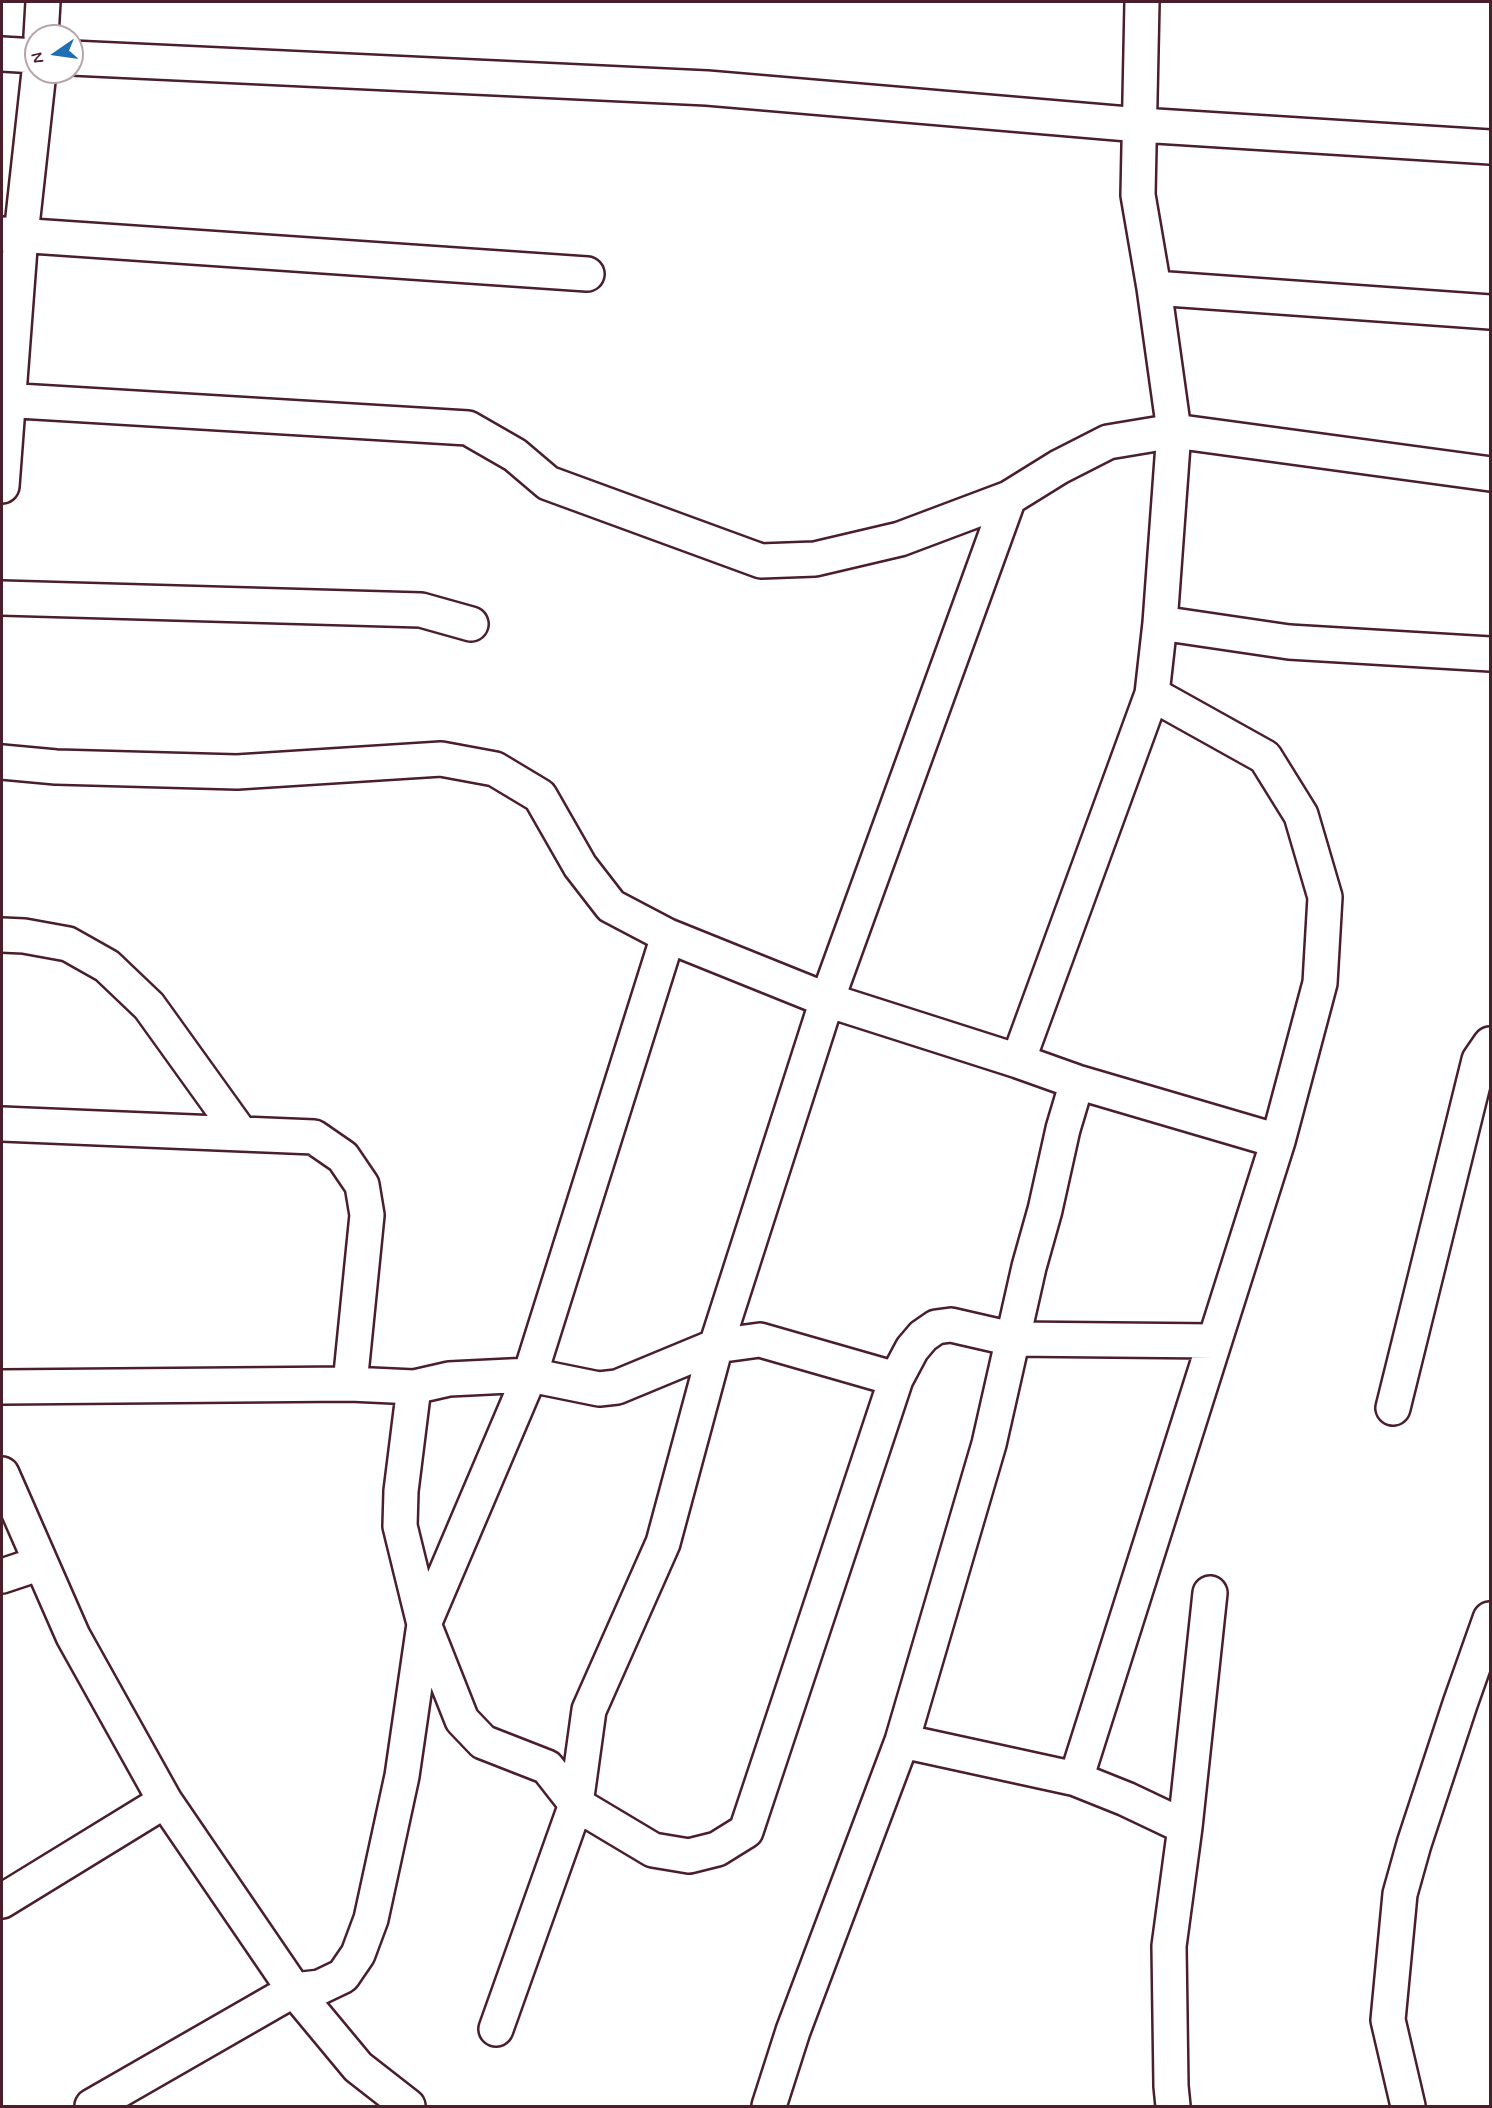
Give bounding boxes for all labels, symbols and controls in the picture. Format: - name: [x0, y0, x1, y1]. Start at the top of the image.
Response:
- north arrow: [24, 24, 84, 84]
- text: N: [26, 50, 49, 65]

